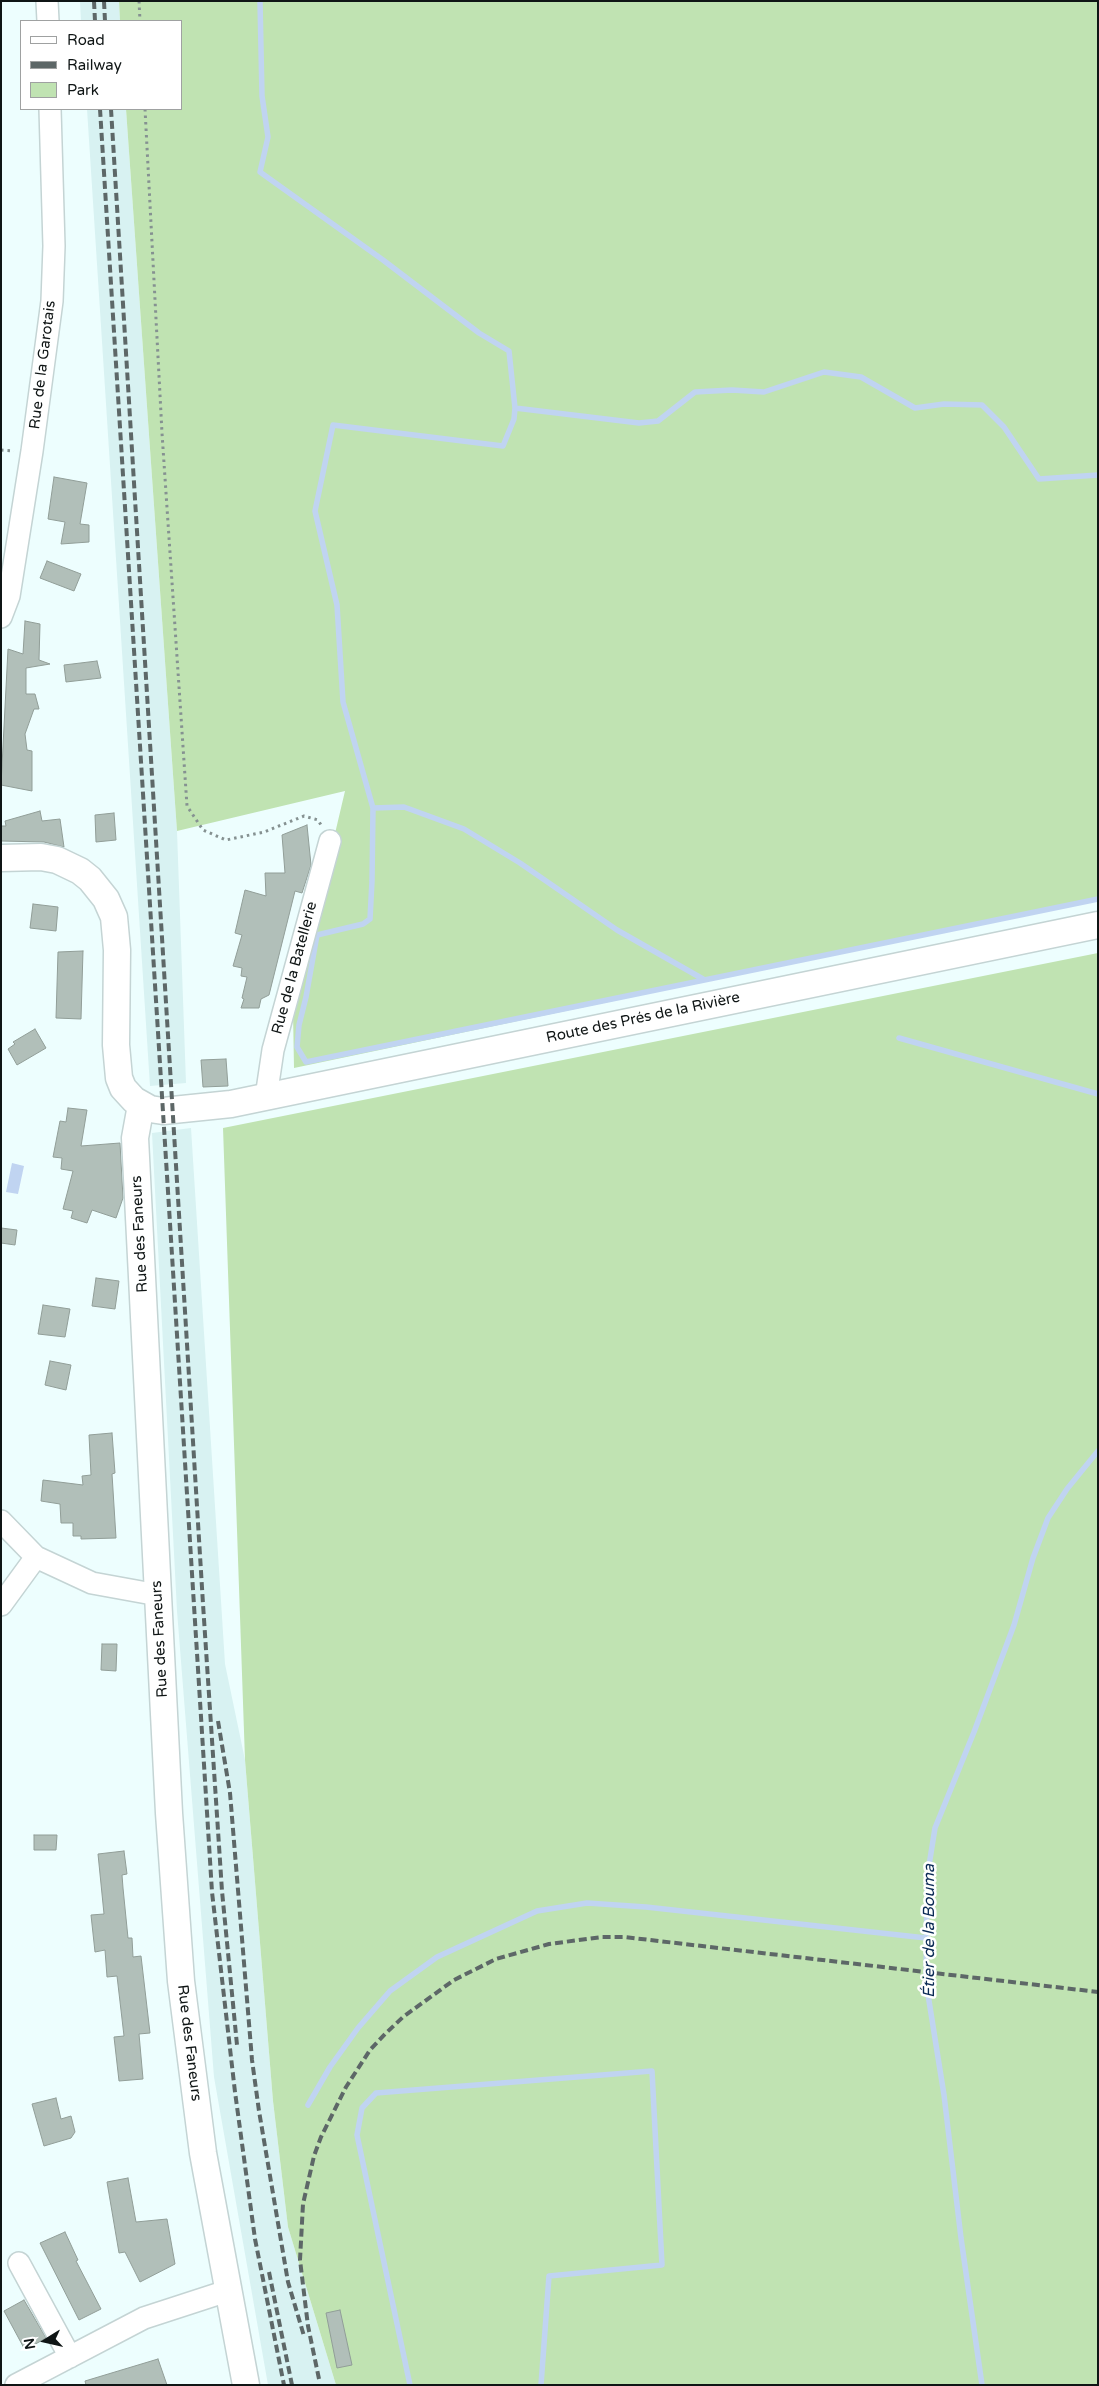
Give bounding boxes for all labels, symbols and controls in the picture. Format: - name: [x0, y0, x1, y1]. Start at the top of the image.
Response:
- legend: [20, 20, 182, 110]
- text: Road: [67, 31, 105, 49]
- text: Railway: [67, 56, 122, 74]
- text: Park: [67, 81, 99, 99]
- street label: Rue de la Garotais: [26, 300, 60, 430]
- street label: Rue de la Batellerie: [269, 900, 321, 1036]
- street label: Route des Prés de la Rivière: [544, 989, 742, 1047]
- street label: Rue des Faneurs: [128, 1175, 152, 1293]
- street label: Rue des Faneurs: [148, 1580, 172, 1698]
- water label: Étier de la Bouma: [920, 1864, 940, 1998]
- street label: Rue des Faneurs: [173, 1984, 205, 2102]
- north arrow: [20, 2316, 70, 2366]
- text: N: [20, 2337, 39, 2351]

